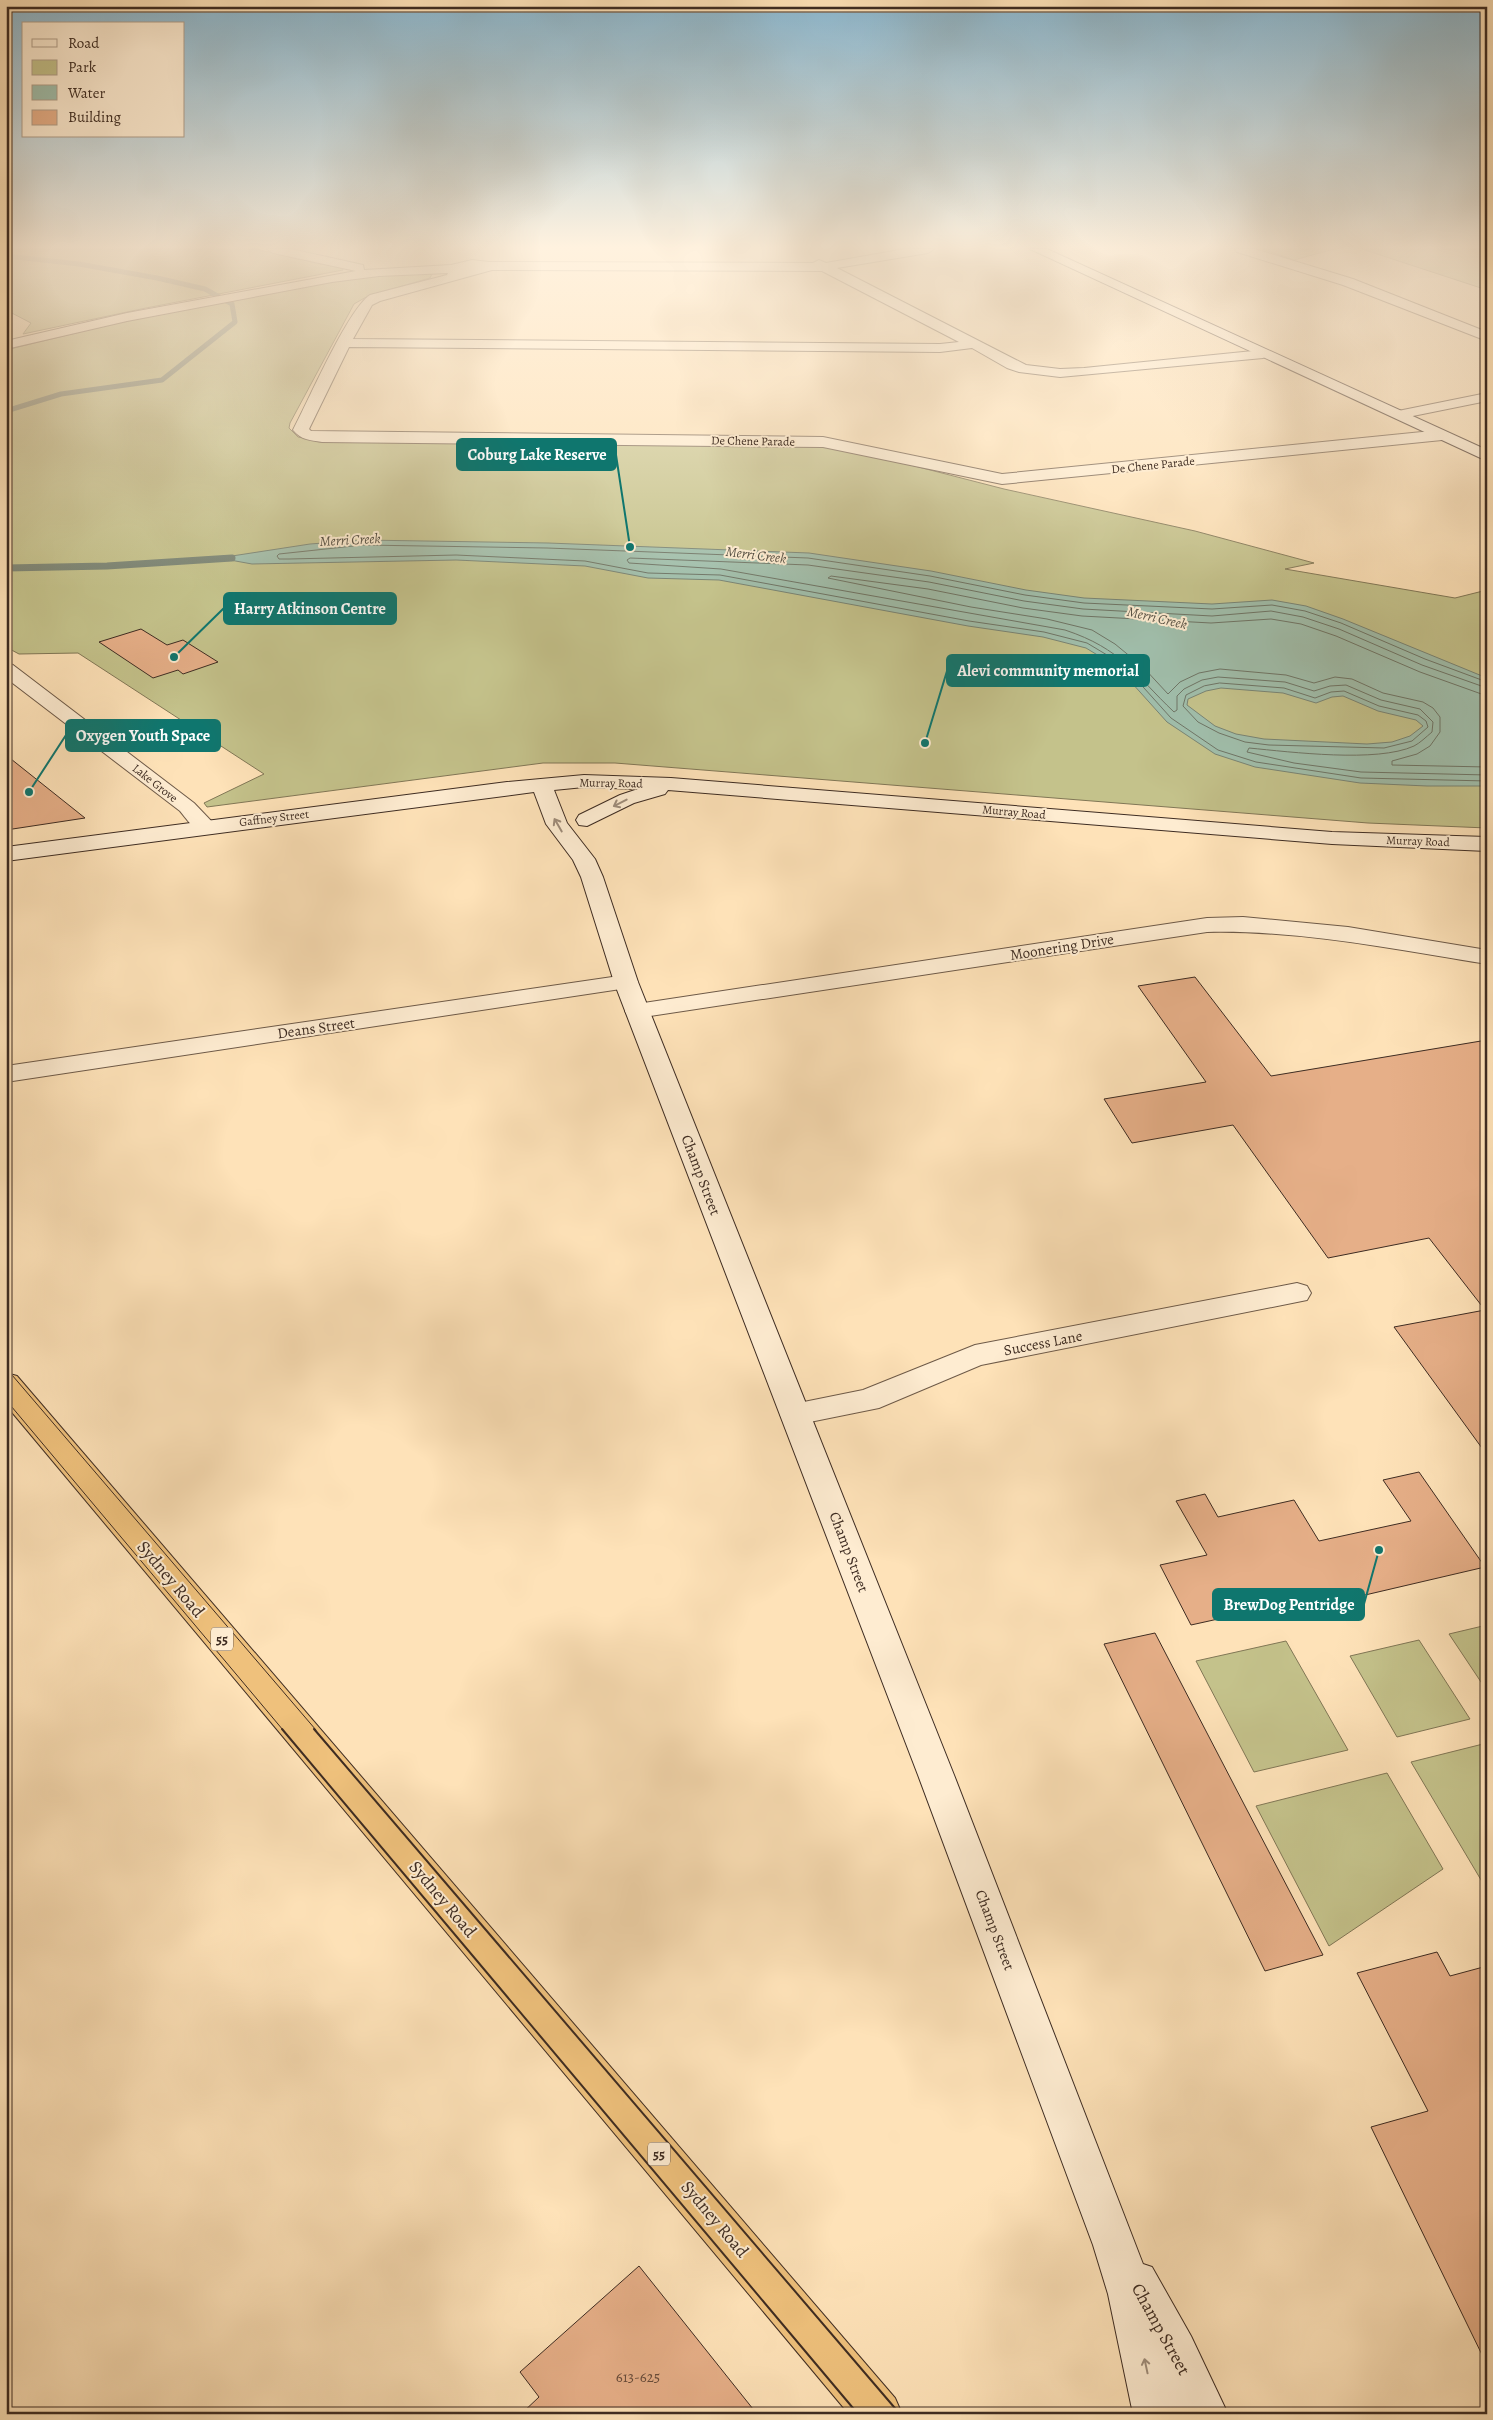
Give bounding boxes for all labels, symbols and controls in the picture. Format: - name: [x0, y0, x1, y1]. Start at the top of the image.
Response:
- legend: [22, 22, 185, 138]
- text: Road: [68, 33, 100, 53]
- text: Park: [68, 57, 97, 77]
- text: Water: [67, 83, 105, 103]
- text: Building: [68, 107, 121, 127]
- street label: De Chene Parade: [711, 432, 795, 450]
- callout: Coburg Lake Reserve: [457, 439, 616, 470]
- text: Coburg Lake Reserve: [467, 444, 607, 466]
- street label: De Chene Parade: [1111, 453, 1195, 477]
- water label: Merri Creek: [319, 529, 381, 551]
- water label: Merri Creek: [725, 542, 787, 568]
- callout: Harry Atkinson Centre: [224, 593, 396, 624]
- text: Harry Atkinson Centre: [234, 598, 386, 620]
- water label: Merri Creek: [1125, 602, 1189, 634]
- callout: Alevi community memorial: [947, 655, 1149, 686]
- text: Alevi community memorial: [956, 660, 1140, 682]
- callout: Oxygen Youth Space: [66, 720, 220, 751]
- text: Oxygen Youth Space: [76, 725, 210, 747]
- street label: Lake Grove: [129, 760, 181, 806]
- street label: Murray Road: [579, 774, 643, 792]
- one-way arrow: [613, 798, 628, 808]
- street label: Murray Road: [982, 801, 1047, 823]
- street label: Gaffney Street: [238, 806, 310, 830]
- one-way arrow: [553, 818, 563, 832]
- street label: Murray Road: [1386, 832, 1451, 850]
- street label: Moonering Drive: [1009, 929, 1116, 965]
- street label: Deans Street: [276, 1013, 356, 1043]
- street label: Champ Street: [676, 1132, 726, 1218]
- street label: Success Lane: [1002, 1326, 1084, 1360]
- street label: Champ Street: [824, 1509, 874, 1595]
- street label: Sydney Road: [132, 1535, 210, 1623]
- callout: BrewDog Pentridge: [1213, 1589, 1364, 1620]
- text: BrewDog Pentridge: [1223, 1594, 1355, 1616]
- road number: 55: [211, 1628, 233, 1650]
- street label: Sydney Road: [404, 1855, 482, 1943]
- street label: Champ Street: [970, 1887, 1020, 1973]
- road number: 55: [648, 2142, 670, 2166]
- street label: Sydney Road: [676, 2175, 754, 2263]
- street label: Champ Street: [1126, 2279, 1196, 2379]
- one-way arrow: [1140, 2358, 1150, 2374]
- house number: 613-625: [616, 2367, 660, 2387]

